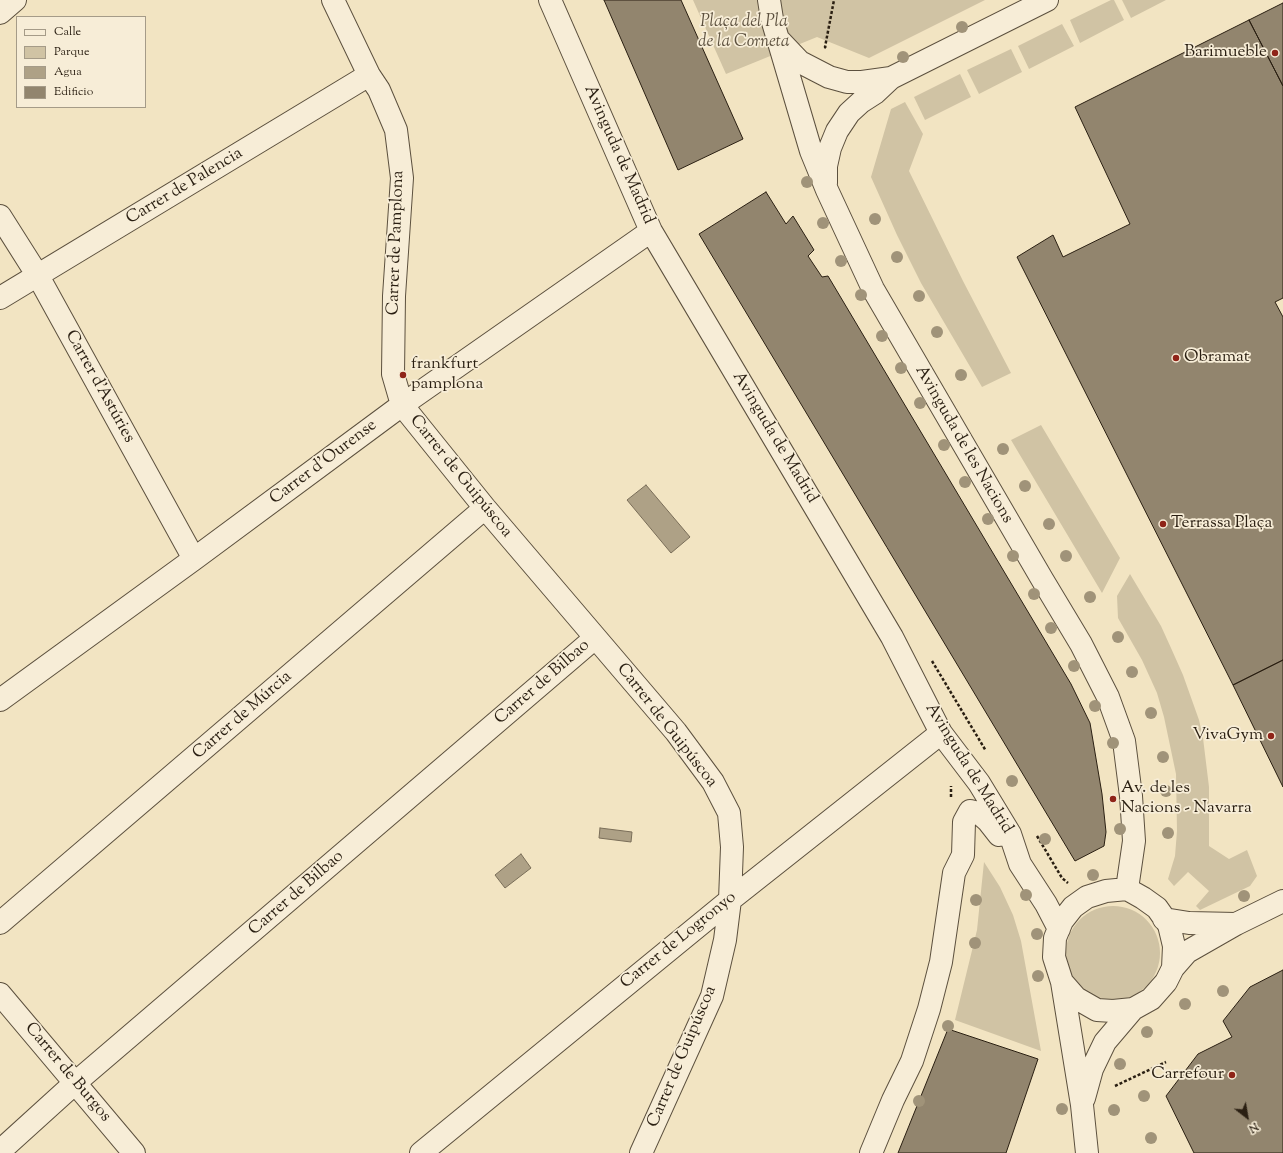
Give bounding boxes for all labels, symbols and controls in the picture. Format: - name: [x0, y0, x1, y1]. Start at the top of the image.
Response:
- park label: Plaça del Pla de la Corneta: [698, 13, 790, 53]
- legend: [16, 16, 146, 108]
- text: Calle: [54, 23, 81, 41]
- text: Parque: [54, 43, 90, 61]
- place label: Barimueble: [1184, 43, 1267, 63]
- marker: Barimueble: [1270, 48, 1280, 58]
- text: Agua: [54, 63, 82, 81]
- street label: Avinguda de Madrid: [578, 82, 658, 228]
- text: Edificio: [54, 83, 93, 101]
- street label: Carrer de Palencia: [123, 144, 247, 230]
- street label: Carrer de Pamplona: [384, 170, 410, 316]
- street label: Carrer d'Astúries: [60, 327, 138, 447]
- place label: Obramat: [1184, 348, 1250, 368]
- marker: Obramat: [1171, 353, 1181, 363]
- place label: frankfurt pamplona: [411, 355, 483, 395]
- street label: Avinguda de les Nacions: [909, 362, 1017, 528]
- street label: Avinguda de Madrid: [727, 368, 821, 508]
- marker: frankfurt pamplona: [398, 370, 408, 380]
- street label: Carrer de Guipúscoa: [404, 412, 516, 542]
- street label: Carrer d'Ourense: [266, 416, 382, 510]
- place label: Terrassa Plaça: [1171, 514, 1272, 534]
- marker: Terrassa Plaça: [1158, 519, 1168, 529]
- street label: Carrer de Bilbao: [491, 636, 595, 730]
- street label: Carrer de Guipúscoa: [611, 660, 721, 792]
- street label: Carrer de Múrcia: [189, 667, 297, 765]
- street label: Avinguda de Madrid: [920, 700, 1016, 838]
- place label: VivaGym: [1193, 726, 1263, 746]
- marker: VivaGym: [1266, 731, 1276, 741]
- place label: Av. de les Nacions - Navarra: [1121, 779, 1252, 819]
- marker: Av. de les Nacions - Navarra: [1108, 794, 1118, 804]
- street label: Carrer de Bilbao: [245, 847, 349, 941]
- street label: Carrer de Logronyo: [617, 888, 741, 994]
- street label: Carrer de Guipúscoa: [644, 983, 722, 1131]
- street label: Carrer de Burgos: [19, 1019, 115, 1127]
- place label: Carrefour: [1151, 1065, 1224, 1085]
- marker: Carrefour: [1227, 1070, 1237, 1080]
- north arrow: [1227, 1097, 1267, 1137]
- text: N: [1245, 1118, 1261, 1136]

